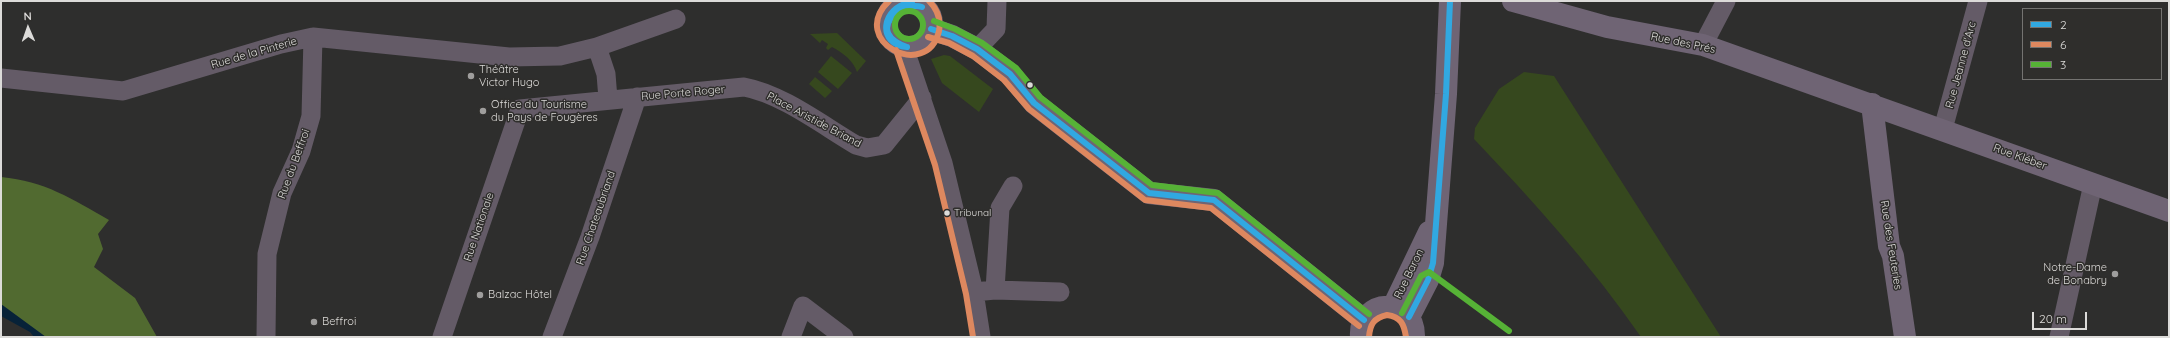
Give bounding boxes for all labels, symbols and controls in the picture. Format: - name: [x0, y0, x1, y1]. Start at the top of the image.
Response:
- north arrow: [8, 8, 48, 48]
- legend: [2022, 8, 2162, 80]
- text: N: [23, 9, 32, 23]
- text: 2: [2060, 17, 2067, 32]
- street label: Rue Jeanne d'Arc: [1943, 20, 1979, 110]
- street label: Rue des Prés: [1649, 30, 1717, 56]
- street label: Rue de la Pinterie: [210, 34, 298, 72]
- text: 6: [2060, 37, 2066, 52]
- text: 3: [2060, 57, 2066, 72]
- place label: Théâtre Victor Hugo: [479, 63, 539, 89]
- marker: Théâtre Victor Hugo: [466, 71, 476, 81]
- unlabelled marker: [1025, 80, 1035, 90]
- street label: Rue Porte Roger: [641, 83, 725, 103]
- street label: Place Aristide Briand: [765, 90, 863, 150]
- place label: Office du Tourisme du Pays de Fougères: [491, 98, 598, 124]
- marker: Office du Tourisme du Pays de Fougères: [478, 106, 488, 116]
- street label: Rue du Beffroi: [275, 127, 313, 201]
- street label: Rue Kléber: [1991, 141, 2049, 173]
- street label: Rue Chateaubriand: [574, 169, 618, 267]
- street label: Rue Nationale: [461, 191, 497, 263]
- street label: Rue des Feuteries: [1877, 199, 1905, 291]
- place label: Tribunal: [954, 207, 991, 219]
- marker: Tribunal: [942, 208, 952, 218]
- street label: Rue Baron: [1391, 247, 1427, 301]
- place label: Notre-Dame de Bonabry: [2043, 261, 2107, 287]
- marker: Notre-Dame de Bonabry: [2110, 269, 2120, 279]
- place label: Balzac Hôtel: [488, 288, 552, 302]
- marker: Balzac Hôtel: [475, 290, 485, 300]
- scale bar: [2034, 304, 2089, 330]
- text: 20 m: [2039, 311, 2067, 326]
- place label: Beffroi: [322, 315, 356, 329]
- marker: Beffroi: [309, 317, 319, 327]

